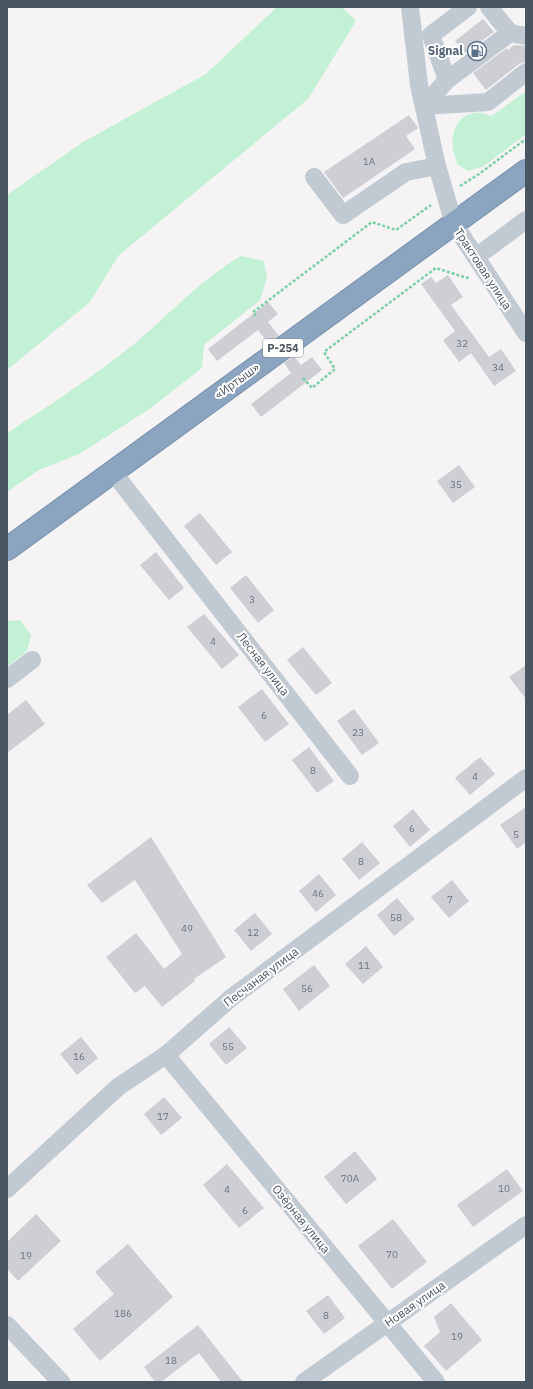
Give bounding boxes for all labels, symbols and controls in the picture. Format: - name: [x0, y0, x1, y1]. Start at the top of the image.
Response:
- fuel station icon: Signal: [466, 40, 488, 62]
- place label: Signal: [428, 43, 463, 58]
- house number: 1А: [363, 155, 376, 168]
- street label: Трактовая улица: [452, 225, 516, 313]
- house number: 32: [456, 337, 468, 350]
- road number: Р-254: [263, 339, 303, 357]
- street label: «Иртыш»: [211, 359, 262, 402]
- house number: 34: [492, 361, 504, 374]
- house number: 35: [450, 478, 462, 491]
- house number: 3: [249, 593, 255, 606]
- street label: Лесная улица: [234, 629, 293, 699]
- house number: 4: [210, 635, 216, 648]
- house number: 6: [261, 709, 267, 722]
- house number: 23: [352, 726, 364, 739]
- house number: 8: [310, 764, 316, 777]
- house number: 4: [472, 770, 478, 783]
- house number: 6: [409, 822, 415, 835]
- house number: 5: [513, 828, 519, 841]
- house number: 8: [358, 855, 364, 868]
- house number: 46: [312, 887, 324, 900]
- house number: 7: [447, 893, 453, 906]
- house number: 58: [390, 911, 402, 924]
- house number: 49: [181, 922, 193, 935]
- house number: 12: [247, 926, 259, 939]
- street label: Песчаная улица: [220, 943, 302, 1010]
- house number: 11: [358, 959, 370, 972]
- house number: 56: [301, 982, 313, 995]
- house number: 55: [222, 1040, 234, 1053]
- house number: 16: [73, 1050, 85, 1063]
- house number: 17: [157, 1110, 169, 1123]
- house number: 70А: [341, 1172, 360, 1185]
- street label: Озёрная улица: [269, 1181, 334, 1256]
- house number: 10: [498, 1182, 510, 1195]
- house number: 4: [224, 1183, 230, 1196]
- house number: 6: [242, 1204, 248, 1217]
- house number: 70: [386, 1248, 398, 1261]
- house number: 19: [20, 1249, 32, 1262]
- street label: Новая улица: [381, 1277, 448, 1330]
- house number: 186: [114, 1307, 132, 1320]
- house number: 8: [323, 1309, 329, 1322]
- house number: 19: [451, 1330, 463, 1343]
- house number: 18: [165, 1354, 177, 1367]

